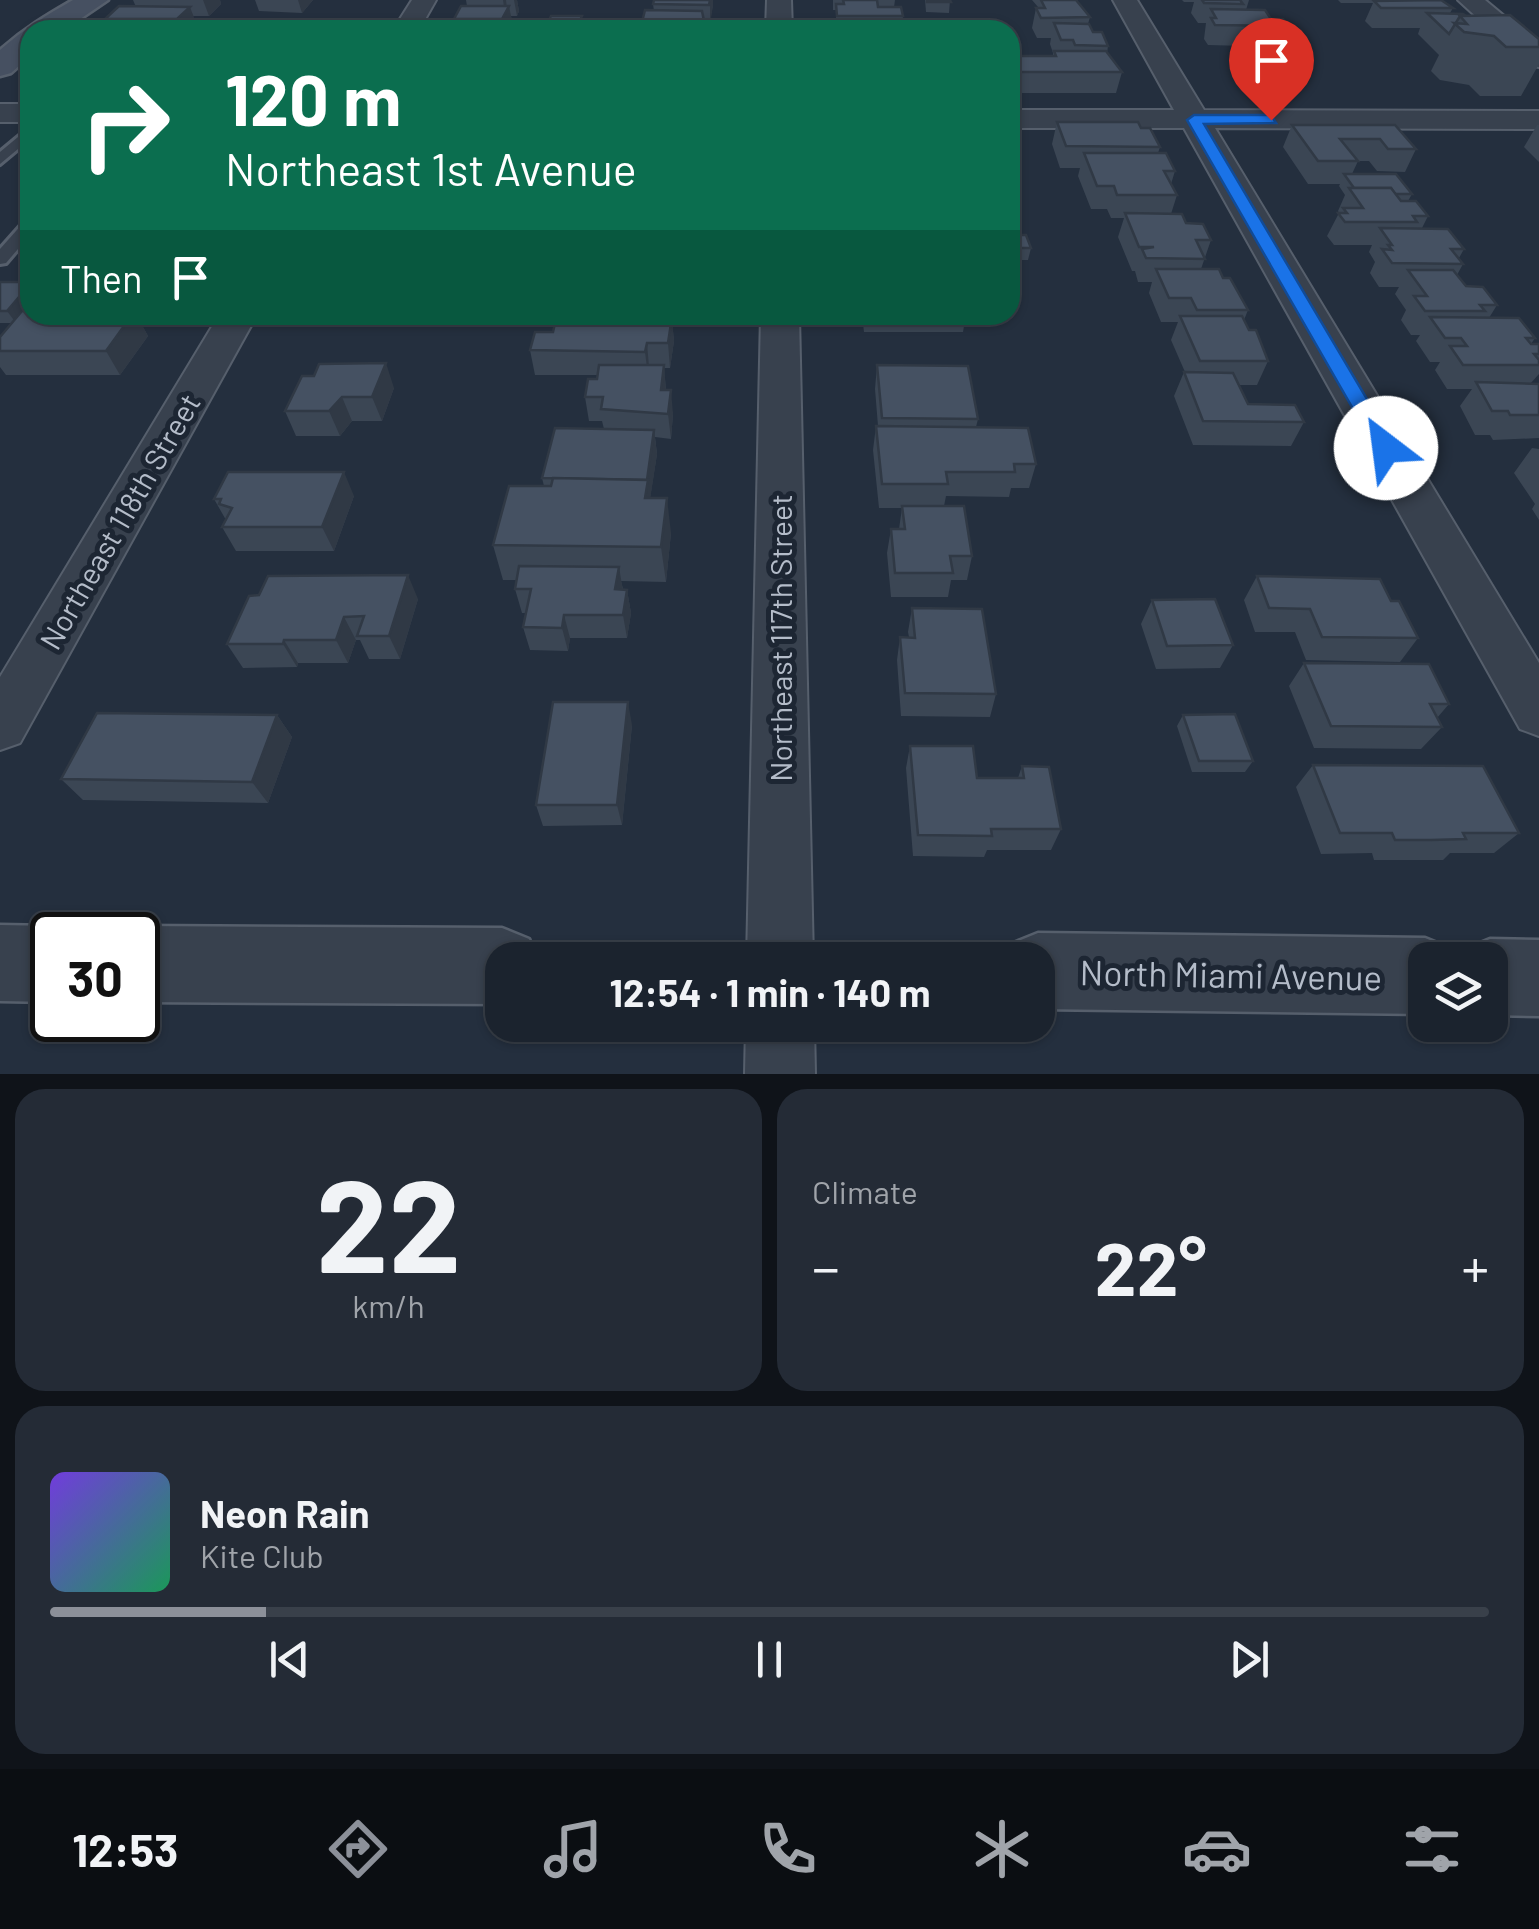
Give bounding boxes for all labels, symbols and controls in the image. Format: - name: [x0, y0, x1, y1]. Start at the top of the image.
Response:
- pin: [1229, 18, 1314, 121]
- icon: arrive: [1244, 33, 1299, 88]
- text: 120 m: [225, 56, 401, 140]
- icon: right: [60, 60, 190, 190]
- text: Northeast 1st Avenue: [225, 141, 637, 195]
- icon: arrive: [163, 250, 218, 305]
- text: Then: [60, 255, 143, 301]
- street label: Northeast 118th Street: [31, 387, 207, 655]
- position arrow: [1334, 396, 1438, 500]
- street label: Northeast 117th Street: [762, 494, 798, 782]
- speed limit sign: 30: [30, 912, 160, 1042]
- map controls: [1408, 942, 1508, 1042]
- button: layers: [1408, 942, 1508, 1042]
- street label: North Miami Avenue: [1079, 950, 1383, 998]
- text: 12:54 · 1 min · 140 m: [610, 969, 931, 1015]
- text: 22: [316, 1143, 461, 1299]
- text: Climate: [812, 1172, 918, 1210]
- text: 22°: [1094, 1221, 1207, 1311]
- text: −: [812, 1233, 840, 1299]
- text: +: [1461, 1233, 1489, 1299]
- text: km/h: [352, 1286, 425, 1324]
- text: Neon Rain: [200, 1490, 369, 1536]
- text: Kite Club: [200, 1536, 324, 1574]
- icon: previous: [262, 1632, 317, 1687]
- icon: pause: [742, 1632, 797, 1687]
- icon: next: [1222, 1632, 1277, 1687]
- icon: directions: [323, 1814, 393, 1884]
- icon: music: [538, 1814, 608, 1884]
- icon: phone: [753, 1814, 823, 1884]
- icon: climate: [967, 1814, 1037, 1884]
- icon: car: [1182, 1814, 1252, 1884]
- icon: filters: [1397, 1814, 1467, 1884]
- text: 12:53: [72, 1822, 178, 1876]

